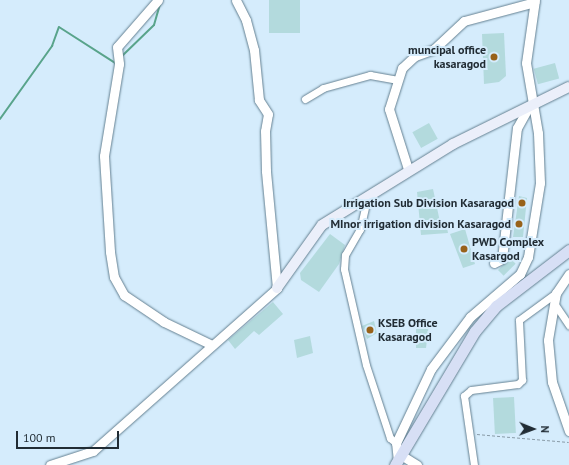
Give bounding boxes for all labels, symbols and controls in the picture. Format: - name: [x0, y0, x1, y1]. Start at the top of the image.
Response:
- place label: muncipal office kasaragod: [408, 43, 486, 71]
- marker: muncipal office kasaragod: [489, 52, 499, 62]
- place label: Irrigation Sub Division Kasaragod: [343, 196, 514, 210]
- marker: Irrigation Sub Division Kasaragod: [517, 198, 527, 208]
- place label: MInor irrigation division Kasaragod: [330, 217, 511, 231]
- marker: MInor irrigation division Kasaragod: [514, 219, 524, 229]
- place label: PWD Complex Kasargod: [472, 235, 544, 263]
- marker: PWD Complex Kasargod: [459, 244, 469, 254]
- place label: KSEB Office Kasaragod: [378, 316, 438, 344]
- marker: KSEB Office Kasaragod: [365, 325, 375, 335]
- north arrow: [513, 409, 553, 449]
- scale bar: [18, 423, 121, 449]
- text: N: [538, 425, 552, 433]
- text: 100 m: [23, 430, 56, 445]

